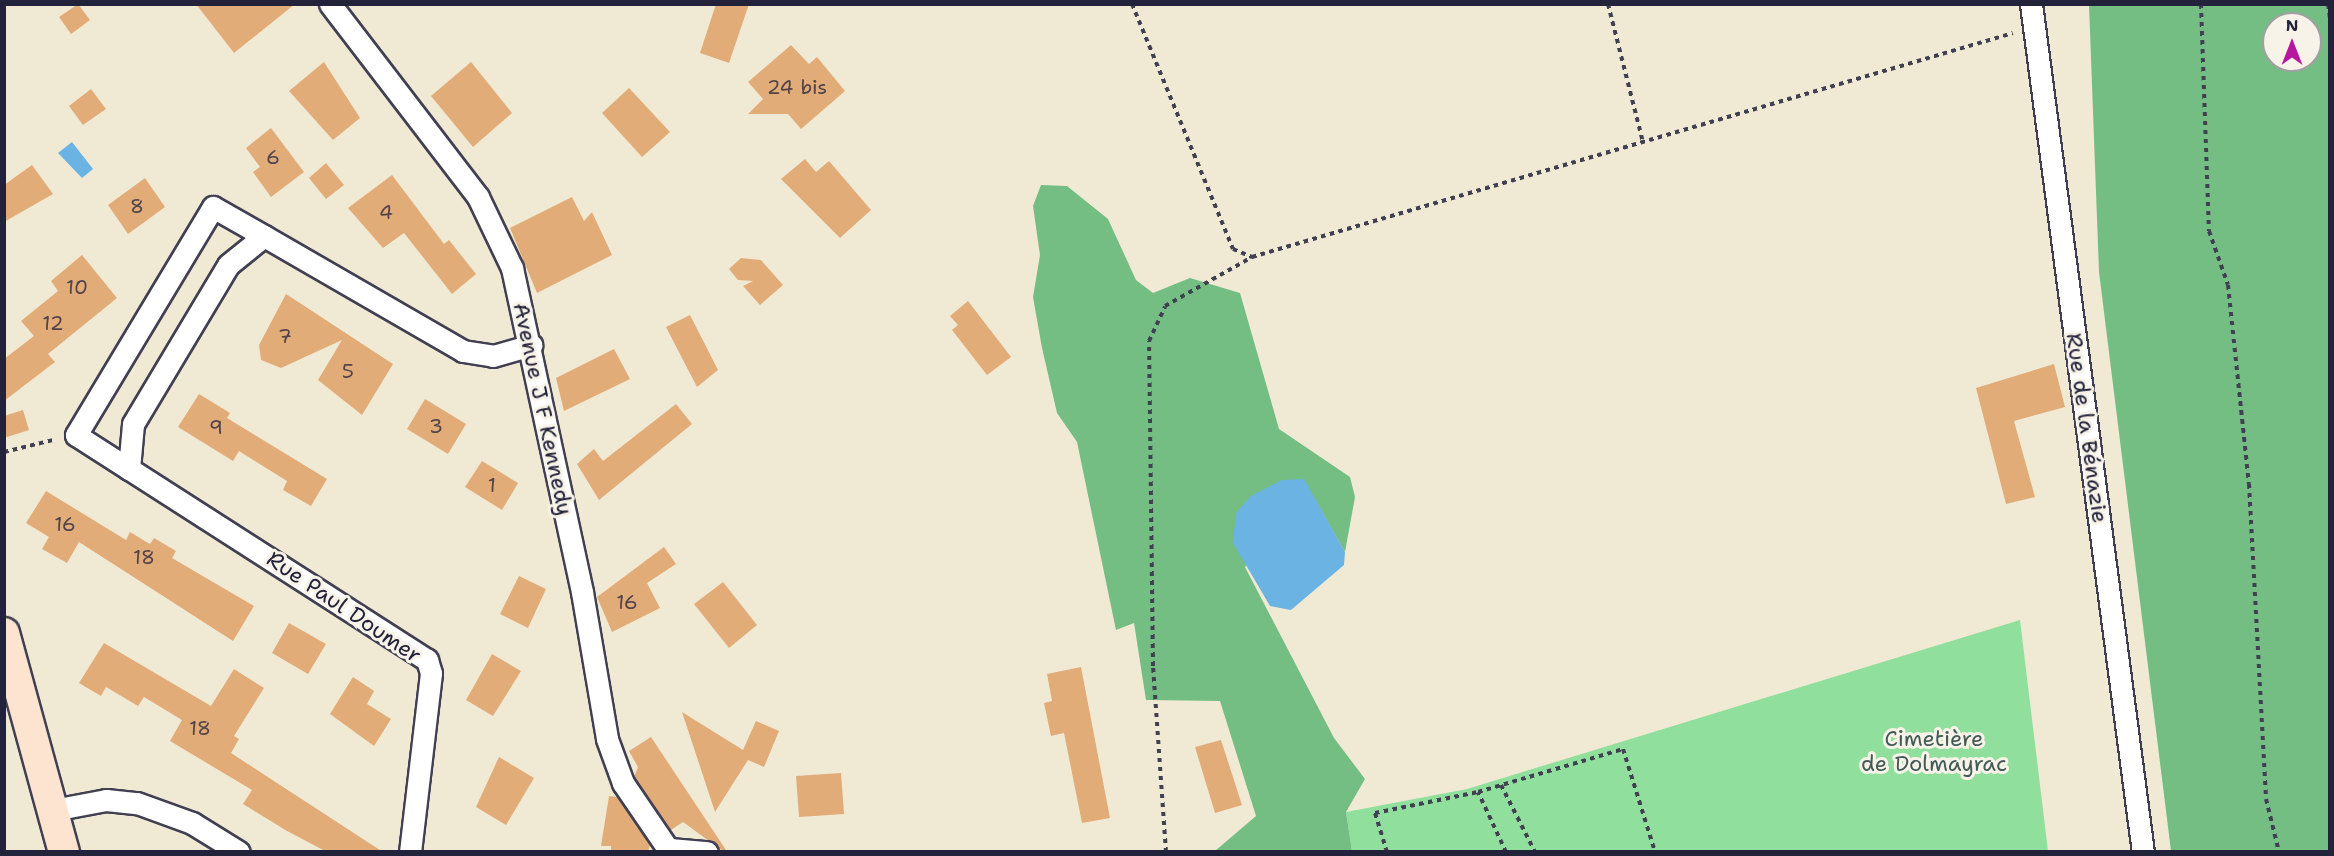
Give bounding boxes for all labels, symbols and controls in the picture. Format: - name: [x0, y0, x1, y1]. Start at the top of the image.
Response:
- north arrow: [2262, 12, 2322, 72]
- text: N: [2286, 15, 2298, 36]
- house number: 24 bis: [767, 75, 827, 99]
- house number: 6: [266, 145, 280, 169]
- house number: 8: [130, 194, 144, 218]
- house number: 4: [379, 200, 393, 224]
- house number: 10: [66, 275, 88, 299]
- street label: Avenue J F Kennedy: [508, 300, 578, 518]
- house number: 12: [42, 311, 64, 335]
- house number: 7: [278, 324, 292, 348]
- street label: Rue de la Bénazie: [2061, 331, 2113, 525]
- house number: 5: [342, 359, 354, 383]
- house number: 3: [429, 414, 443, 438]
- house number: 9: [209, 415, 223, 439]
- house number: 1: [488, 473, 496, 497]
- house number: 16: [54, 512, 76, 536]
- house number: 18: [133, 545, 155, 569]
- street label: Rue Paul Doumer: [262, 546, 426, 668]
- house number: 16: [616, 590, 638, 614]
- house number: 18: [189, 716, 211, 740]
- park label: Cimetière de Dolmayrac: [1861, 725, 2007, 776]

